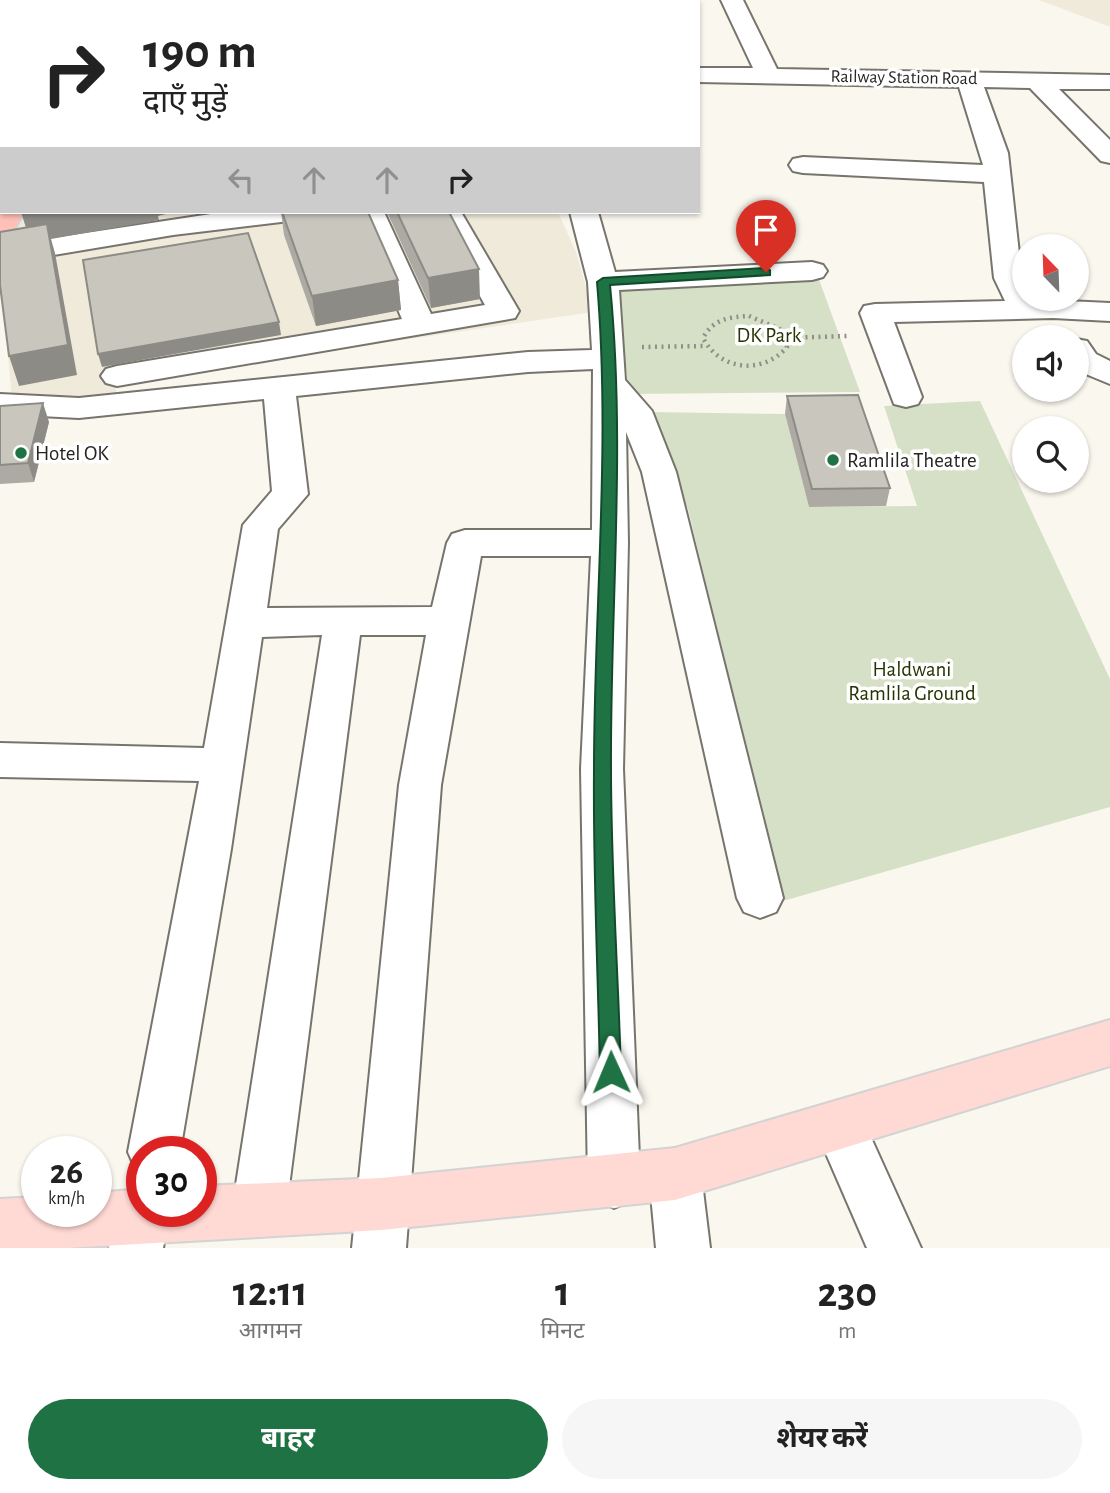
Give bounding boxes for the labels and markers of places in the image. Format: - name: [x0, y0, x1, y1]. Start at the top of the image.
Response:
- pin: [736, 200, 796, 272]
- place label: Hotel OK: [35, 443, 109, 464]
- marker: Hotel OK: [13, 445, 29, 461]
- place label: Ramlila Theatre: [847, 450, 977, 471]
- marker: Ramlila Theatre: [825, 452, 841, 468]

